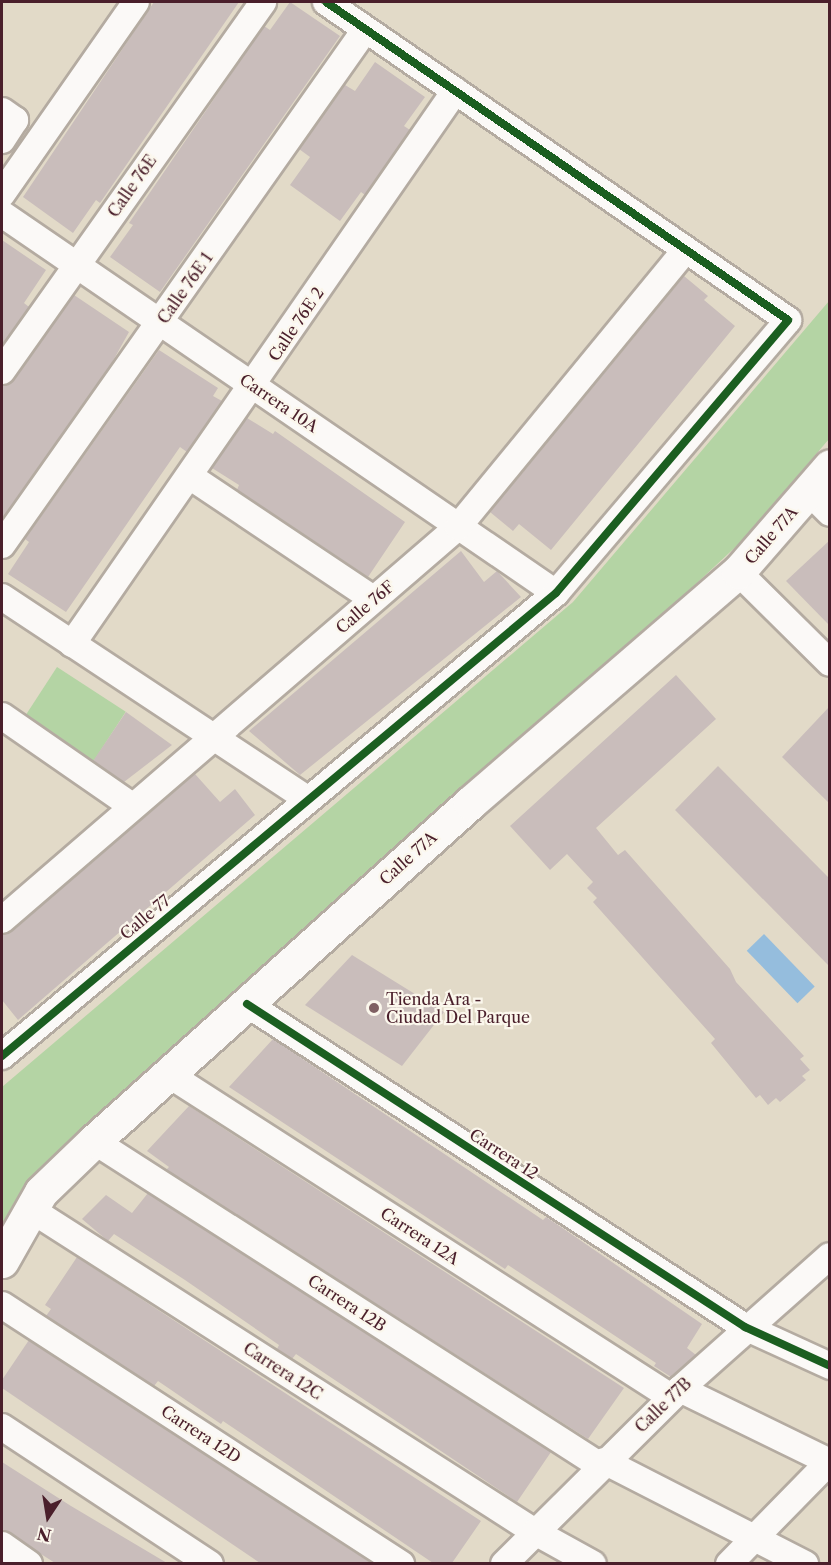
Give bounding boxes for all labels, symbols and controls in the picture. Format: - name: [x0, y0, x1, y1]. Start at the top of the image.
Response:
- street label: Calle 76E: [104, 151, 160, 221]
- street label: Calle 76E 1: [153, 249, 217, 327]
- street label: Calle 76E 2: [264, 283, 328, 365]
- street label: Carrera 10A: [236, 370, 322, 436]
- street label: Calle 77A: [741, 502, 801, 568]
- street label: Calle 76F: [332, 577, 398, 637]
- street label: Calle 77A: [375, 827, 441, 889]
- street label: Calle 77: [116, 891, 174, 943]
- place label: Tienda Ara - Ciudad Del Parque: [386, 989, 530, 1027]
- marker: Tienda Ara - Ciudad Del Parque: [367, 1001, 381, 1015]
- street label: Carrera 12: [466, 1125, 542, 1183]
- street label: Carrera 12A: [377, 1203, 463, 1269]
- street label: Carrera 12B: [304, 1271, 390, 1335]
- street label: Carrera 12C: [240, 1338, 326, 1404]
- street label: Calle 77B: [631, 1374, 695, 1436]
- street label: Carrera 12D: [158, 1401, 244, 1467]
- north arrow: [18, 1487, 78, 1547]
- text: N: [35, 1523, 53, 1546]

